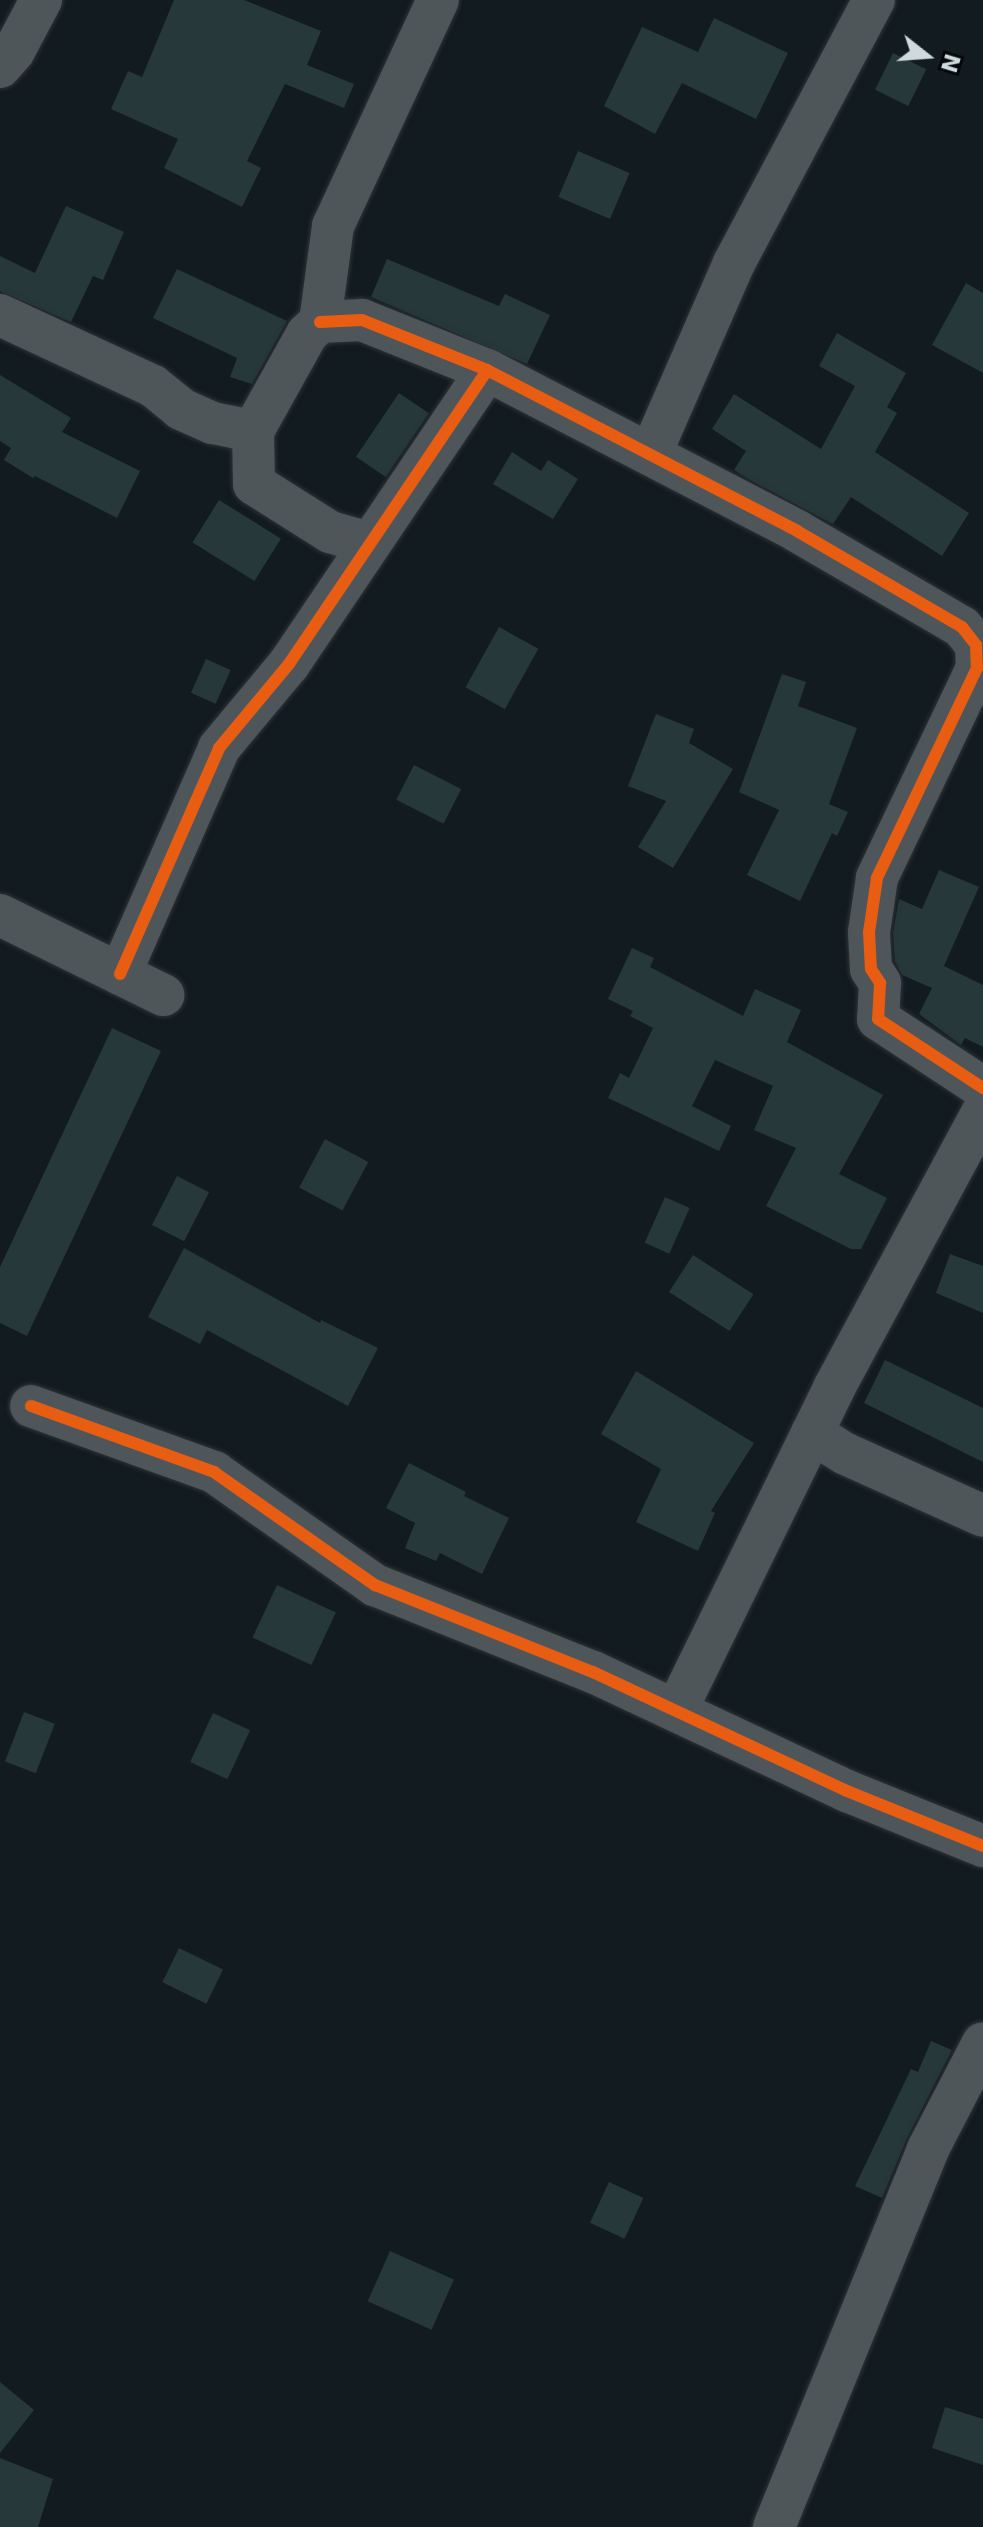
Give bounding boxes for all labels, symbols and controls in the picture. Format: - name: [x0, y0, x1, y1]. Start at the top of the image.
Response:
- north arrow: [887, 16, 967, 96]
- text: N: [936, 51, 965, 76]

